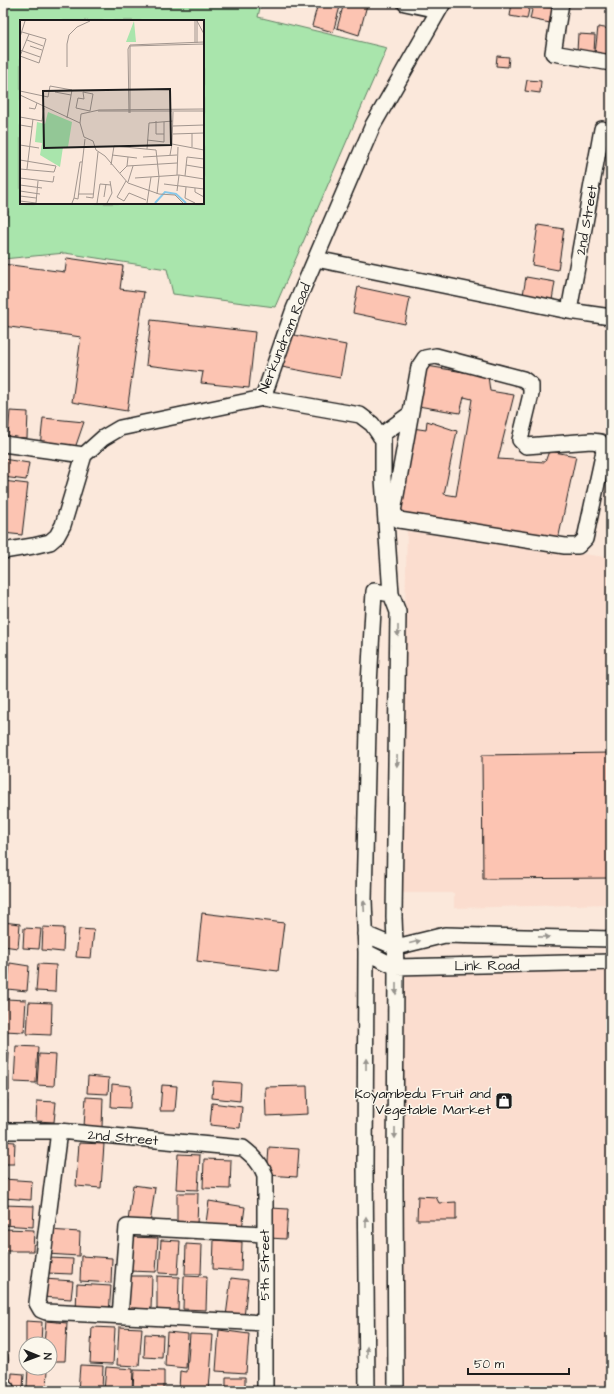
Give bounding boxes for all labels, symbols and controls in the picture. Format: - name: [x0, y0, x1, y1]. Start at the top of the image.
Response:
- inset map: [20, 20, 204, 204]
- street label: 2nd Street: [571, 183, 603, 257]
- street label: Nerkundram Road: [254, 280, 316, 397]
- one-way arrow: [395, 625, 401, 638]
- one-way arrow: [394, 755, 400, 768]
- one-way arrow: [361, 899, 367, 912]
- one-way arrow: [538, 934, 551, 940]
- one-way arrow: [409, 939, 421, 945]
- street label: Link Road: [454, 955, 520, 977]
- one-way arrow: [393, 983, 399, 996]
- one-way arrow: [363, 1057, 369, 1070]
- place label: Koyambedu Fruit and Vegetable Market: [354, 1084, 491, 1120]
- shop icon: Koyambedu Fruit and Vegetable Market: [494, 1091, 514, 1111]
- street label: 2nd Street: [87, 1125, 159, 1151]
- one-way arrow: [392, 1127, 398, 1140]
- one-way arrow: [363, 1215, 369, 1228]
- street label: 5th Street: [255, 1229, 275, 1301]
- north arrow: [18, 1336, 58, 1376]
- one-way arrow: [364, 1345, 370, 1358]
- scale bar: [468, 1350, 569, 1376]
- text: N: [40, 1353, 55, 1360]
- text: 50 m: [474, 1356, 505, 1373]

